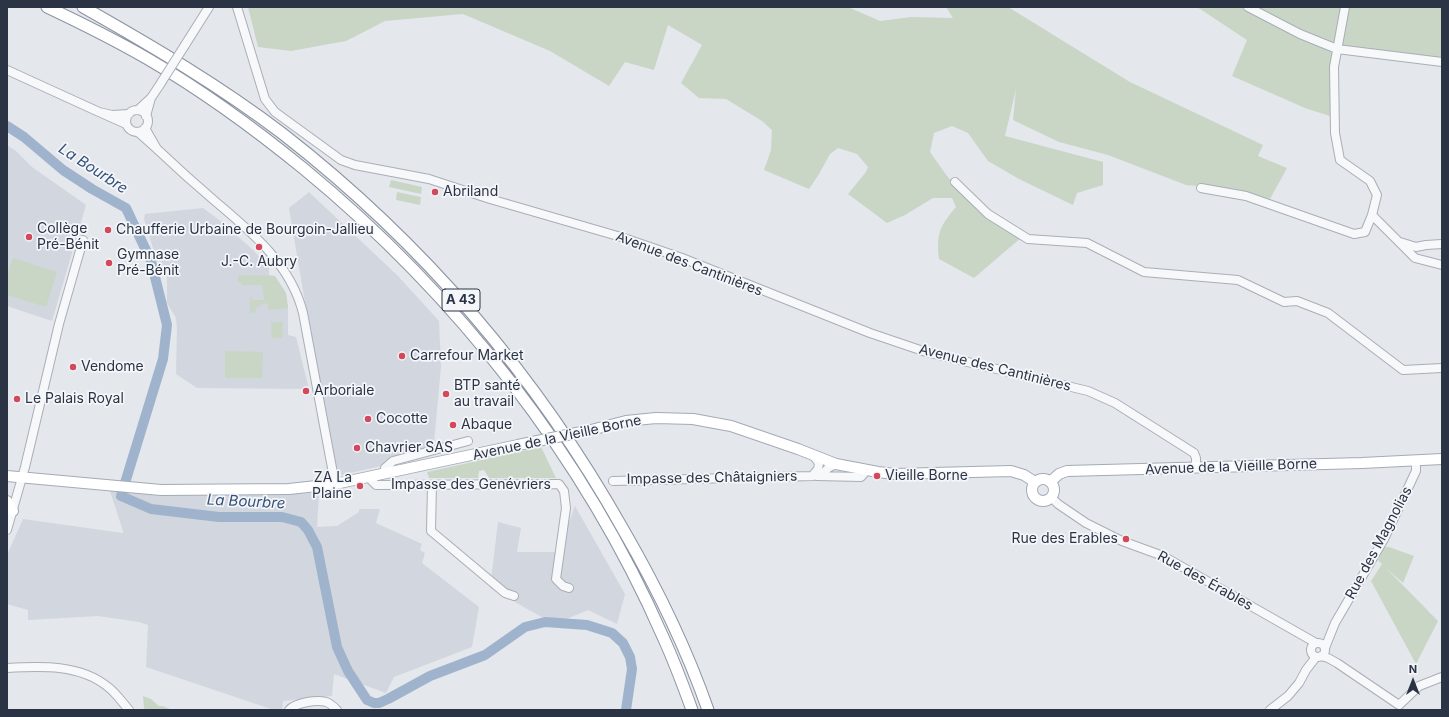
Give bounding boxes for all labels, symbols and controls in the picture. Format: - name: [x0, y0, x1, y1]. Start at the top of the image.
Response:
- water label: La Bourbre: [55, 140, 131, 198]
- place label: Abriland: [443, 184, 498, 200]
- marker: Abriland: [430, 187, 440, 197]
- place label: Collège Pré-Bénit: [37, 221, 99, 254]
- place label: Chaufferie Urbaine de Bourgoin-Jallieu: [116, 222, 374, 238]
- marker: Chaufferie Urbaine de Bourgoin-Jallieu: [103, 225, 113, 235]
- street label: Avenue des Cantinières: [613, 228, 765, 300]
- marker: Collège Pré-Bénit: [24, 232, 34, 242]
- marker: J.-C. Aubry: [254, 242, 264, 252]
- place label: Gymnase Pré-Bénit: [117, 247, 179, 280]
- place label: J.-C. Aubry: [221, 254, 297, 270]
- marker: Gymnase Pré-Bénit: [104, 258, 114, 268]
- road number: A 43: [442, 289, 480, 311]
- street label: Avenue des Cantinières: [917, 341, 1073, 395]
- place label: Carrefour Market: [410, 348, 524, 364]
- marker: Carrefour Market: [397, 351, 407, 361]
- place label: Vendome: [81, 359, 144, 375]
- marker: Vendome: [68, 362, 78, 372]
- place label: BTP santé au travail: [454, 378, 520, 410]
- place label: Arboriale: [314, 383, 374, 399]
- marker: Arboriale: [301, 386, 311, 396]
- marker: BTP santé au travail: [441, 389, 451, 399]
- place label: Le Palais Royal: [25, 391, 124, 407]
- marker: Le Palais Royal: [12, 394, 22, 404]
- place label: Cocotte: [376, 411, 428, 427]
- street label: Avenue de la Vieille Borne: [471, 412, 643, 464]
- marker: Cocotte: [363, 414, 373, 424]
- place label: Abaque: [461, 417, 512, 433]
- marker: Abaque: [448, 420, 458, 430]
- place label: Chavrier SAS: [365, 440, 453, 456]
- marker: Chavrier SAS: [352, 443, 362, 453]
- street label: Avenue de la Vieille Borne: [1145, 456, 1317, 478]
- street label: Impasse des Châtaigniers: [626, 468, 798, 488]
- place label: Vieille Borne: [885, 468, 968, 484]
- place label: ZA La Plaine: [312, 470, 352, 502]
- marker: Vieille Borne: [872, 471, 882, 481]
- street label: Impasse des Genévriers: [391, 477, 551, 493]
- marker: ZA La Plaine: [355, 481, 365, 491]
- street label: Rue des Magnolias: [1342, 484, 1416, 602]
- water label: La Bourbre: [206, 491, 286, 513]
- place label: Rue des Erables: [1011, 531, 1118, 547]
- marker: Rue des Erables: [1121, 534, 1131, 544]
- street label: Rue des Érables: [1154, 548, 1256, 614]
- north arrow: [1393, 661, 1433, 701]
- text: N: [1409, 662, 1417, 676]

